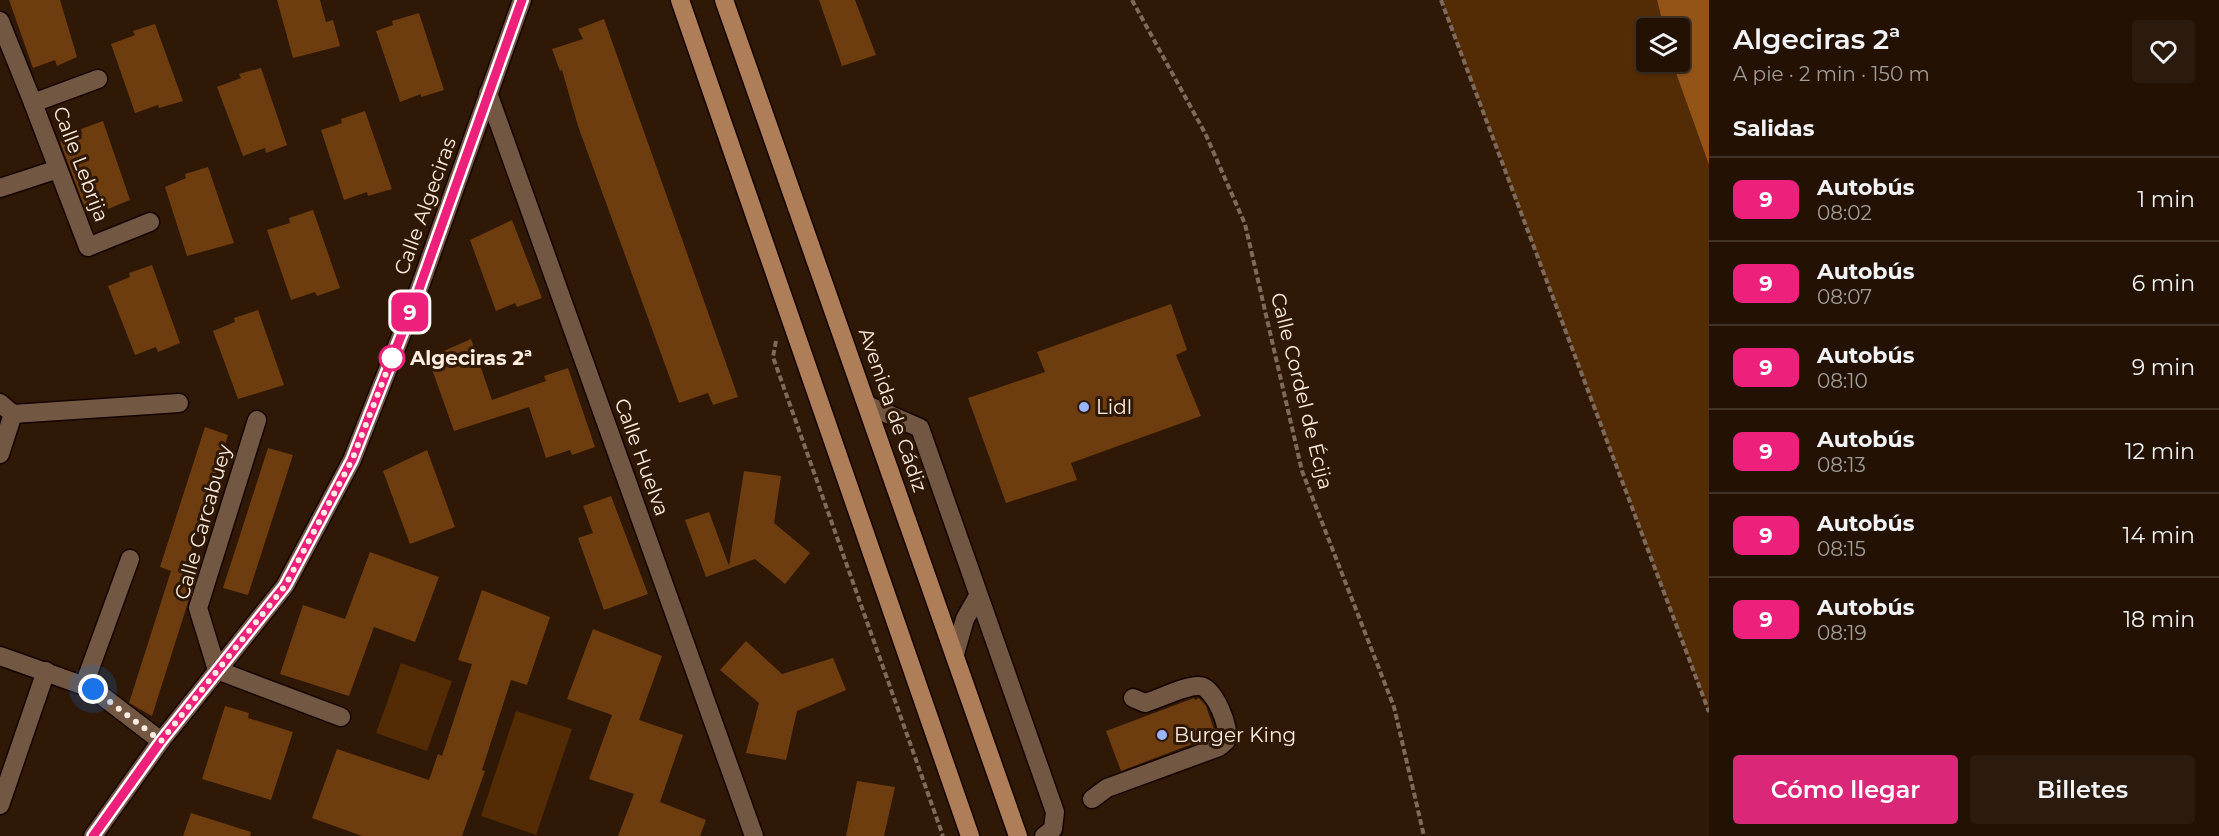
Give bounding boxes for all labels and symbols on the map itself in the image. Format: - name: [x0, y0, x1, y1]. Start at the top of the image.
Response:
- street label: Calle Lebrija: [48, 103, 114, 225]
- street label: Calle Algeciras: [389, 134, 461, 278]
- street label: Calle Cordel de Écija: [1266, 290, 1338, 492]
- line badge: 9: [390, 292, 430, 332]
- street label: Avenida de Cádiz: [854, 325, 932, 495]
- marker: Algeciras 2ª: [379, 345, 405, 371]
- place label: Algeciras 2ª: [409, 346, 532, 370]
- street label: Calle Huelva: [610, 395, 674, 519]
- place label: Lidl: [1096, 395, 1132, 419]
- marker: Lidl: [1077, 400, 1091, 414]
- street label: Calle Carcabuey: [169, 441, 237, 602]
- your location: [78, 674, 108, 704]
- place label: Burger King: [1174, 723, 1296, 747]
- marker: Burger King: [1155, 728, 1169, 742]

